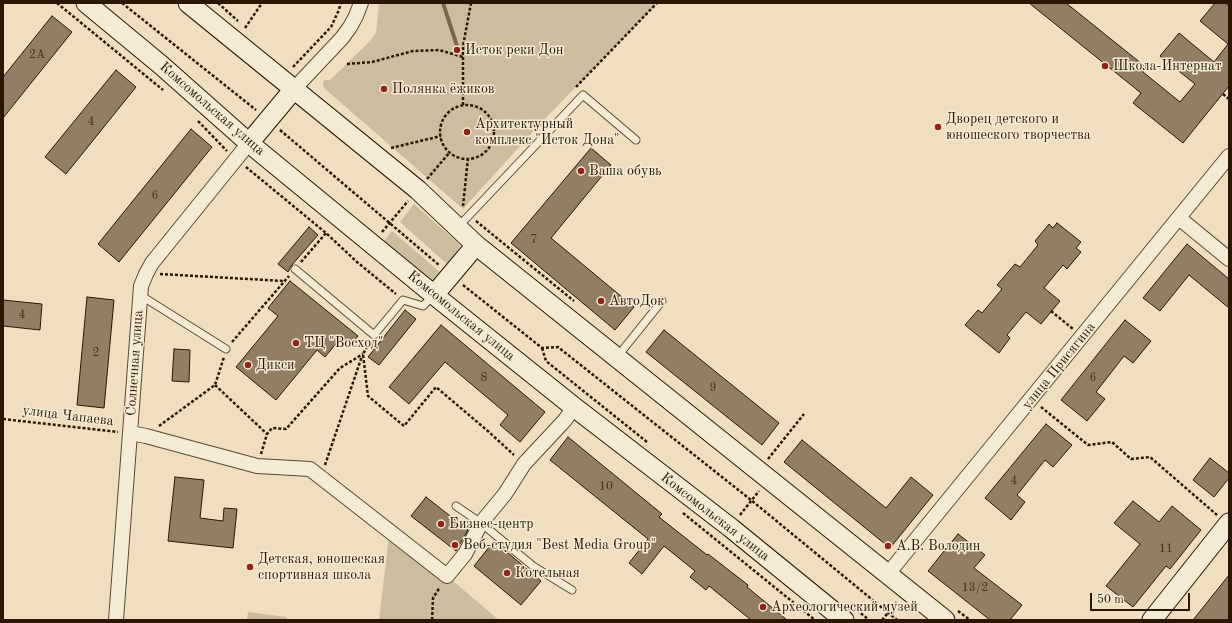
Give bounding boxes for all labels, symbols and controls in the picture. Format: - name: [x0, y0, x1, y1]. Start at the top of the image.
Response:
- place label: Исток реки Дон: [465, 42, 564, 58]
- marker: Исток реки Дон: [452, 45, 462, 55]
- house number: 2А: [29, 48, 45, 62]
- place label: Школа-Интернат: [1113, 58, 1221, 74]
- street label: Комсомольская улица: [156, 59, 268, 159]
- marker: Школа-Интернат: [1100, 61, 1110, 71]
- place label: Полянка ёжиков: [392, 81, 495, 97]
- marker: Полянка ёжиков: [379, 84, 389, 94]
- place label: Дворец детского и юношеского творчества: [946, 111, 1091, 144]
- house number: 4: [88, 115, 94, 129]
- place label: Архитектурный комплекс "Исток Дона": [475, 116, 620, 148]
- marker: Дворец детского и юношеского творчества: [933, 122, 943, 132]
- marker: Архитектурный комплекс "Исток Дона": [462, 127, 472, 137]
- place label: Ваша обувь: [589, 163, 662, 179]
- marker: Ваша обувь: [576, 166, 586, 176]
- house number: 6: [152, 189, 158, 203]
- house number: 7: [531, 233, 537, 247]
- street label: Комсомольская улица: [404, 267, 518, 365]
- place label: АвтоДок: [609, 293, 664, 309]
- marker: АвтоДок: [596, 296, 606, 306]
- house number: 4: [19, 308, 25, 322]
- street label: Солнечная улица: [123, 309, 147, 417]
- street label: улица Присягина: [1019, 319, 1099, 413]
- place label: ТЦ "Восход": [304, 335, 383, 351]
- marker: ТЦ "Восход": [291, 338, 301, 348]
- house number: 2: [93, 346, 99, 360]
- place label: Дикси: [256, 357, 295, 373]
- marker: Дикси: [243, 360, 253, 370]
- house number: 8: [481, 371, 487, 385]
- house number: 6: [1090, 371, 1096, 385]
- house number: 9: [710, 381, 716, 395]
- street label: улица Чапаева: [22, 402, 114, 430]
- street label: Комсомольская улица: [657, 469, 773, 565]
- house number: 4: [1011, 474, 1017, 488]
- house number: 10: [599, 480, 613, 494]
- place label: Бизнес-центр: [449, 516, 534, 532]
- marker: Бизнес-центр: [436, 519, 446, 529]
- place label: Веб-студия "Best Media Group": [463, 537, 656, 553]
- place label: А.В. Володин: [896, 538, 980, 554]
- marker: Веб-студия "Best Media Group": [450, 540, 460, 550]
- marker: А.В. Володин: [883, 541, 893, 551]
- house number: 11: [1159, 542, 1173, 556]
- place label: Детская, юношеская спортивная школа: [258, 551, 385, 584]
- marker: Детская, юношеская спортивная школа: [245, 562, 255, 572]
- place label: Котельная: [515, 565, 580, 581]
- marker: Котельная: [502, 568, 512, 578]
- house number: 13/2: [962, 581, 988, 595]
- scale bar: [1092, 585, 1192, 611]
- text: 50 m: [1097, 594, 1124, 606]
- place label: Археологический музей: [771, 599, 918, 615]
- marker: Археологический музей: [758, 602, 768, 612]

